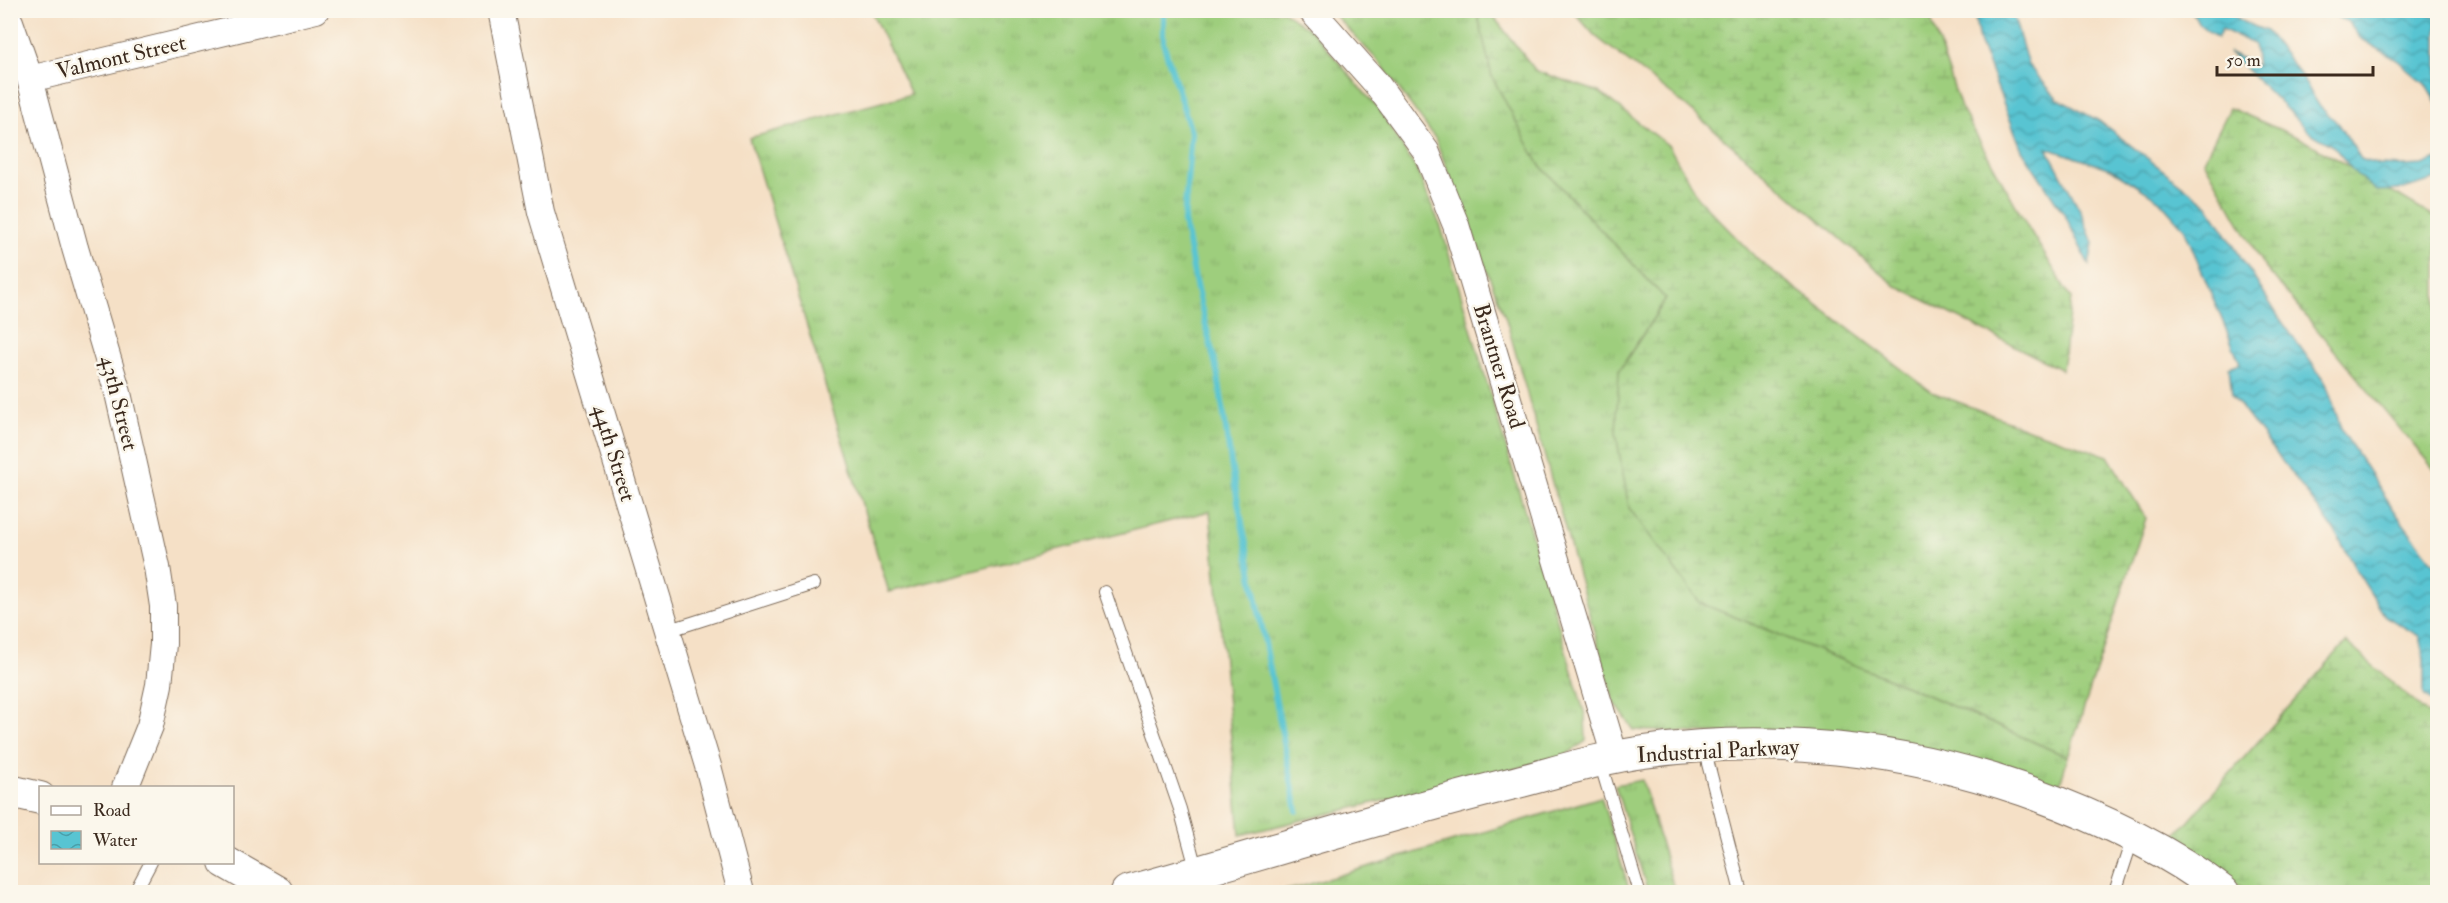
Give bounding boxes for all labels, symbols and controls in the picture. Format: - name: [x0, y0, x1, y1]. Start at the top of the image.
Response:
- street label: Valmont Street: [54, 29, 188, 85]
- scale bar: [2217, 39, 2373, 77]
- text: 50 m: [2226, 49, 2261, 72]
- street label: Brantner Road: [1467, 300, 1531, 432]
- street label: 43th Street: [94, 353, 144, 453]
- street label: 44th Street: [586, 401, 642, 505]
- street label: Industrial Parkway: [1636, 733, 1800, 769]
- legend: [39, 786, 234, 864]
- text: Road: [93, 799, 131, 822]
- text: Water: [92, 829, 137, 852]

